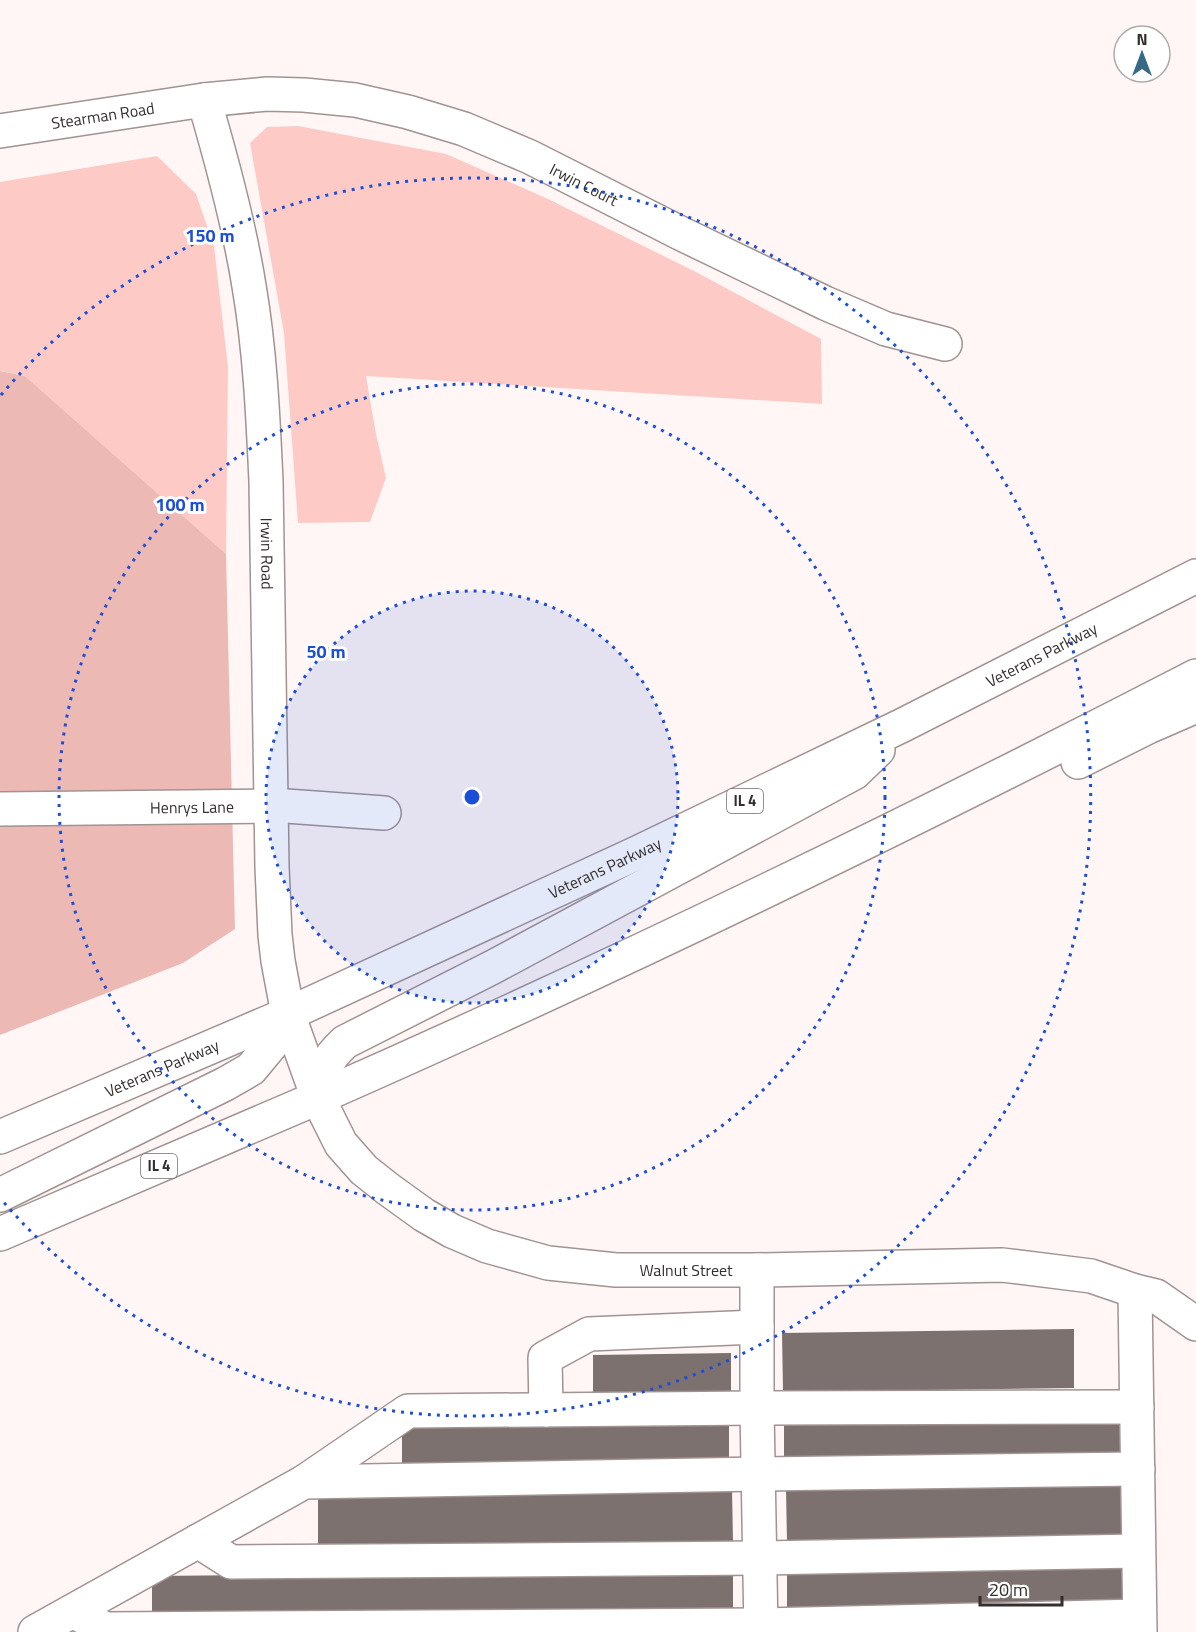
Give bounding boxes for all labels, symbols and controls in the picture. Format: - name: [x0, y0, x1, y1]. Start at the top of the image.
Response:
- north arrow: [1112, 24, 1172, 84]
- text: N: [1136, 27, 1148, 51]
- street label: Stearman Road: [50, 96, 156, 135]
- street label: Irwin Court: [546, 157, 623, 212]
- text: 150 m: [185, 222, 235, 249]
- text: 100 m: [155, 491, 205, 518]
- street label: Irwin Road: [255, 517, 280, 590]
- street label: Veterans Parkway: [982, 616, 1102, 693]
- text: 50 m: [306, 638, 346, 665]
- centre of rings: [462, 787, 482, 807]
- road number: IL 4: [727, 789, 763, 813]
- street label: Henrys Lane: [150, 795, 234, 819]
- street label: Veterans Parkway: [544, 831, 666, 904]
- street label: Veterans Parkway: [101, 1033, 223, 1103]
- road number: IL 4: [141, 1154, 177, 1178]
- street label: Walnut Street: [639, 1258, 733, 1282]
- scale bar: [980, 1569, 1062, 1607]
- text: 20 m: [989, 1576, 1028, 1603]

